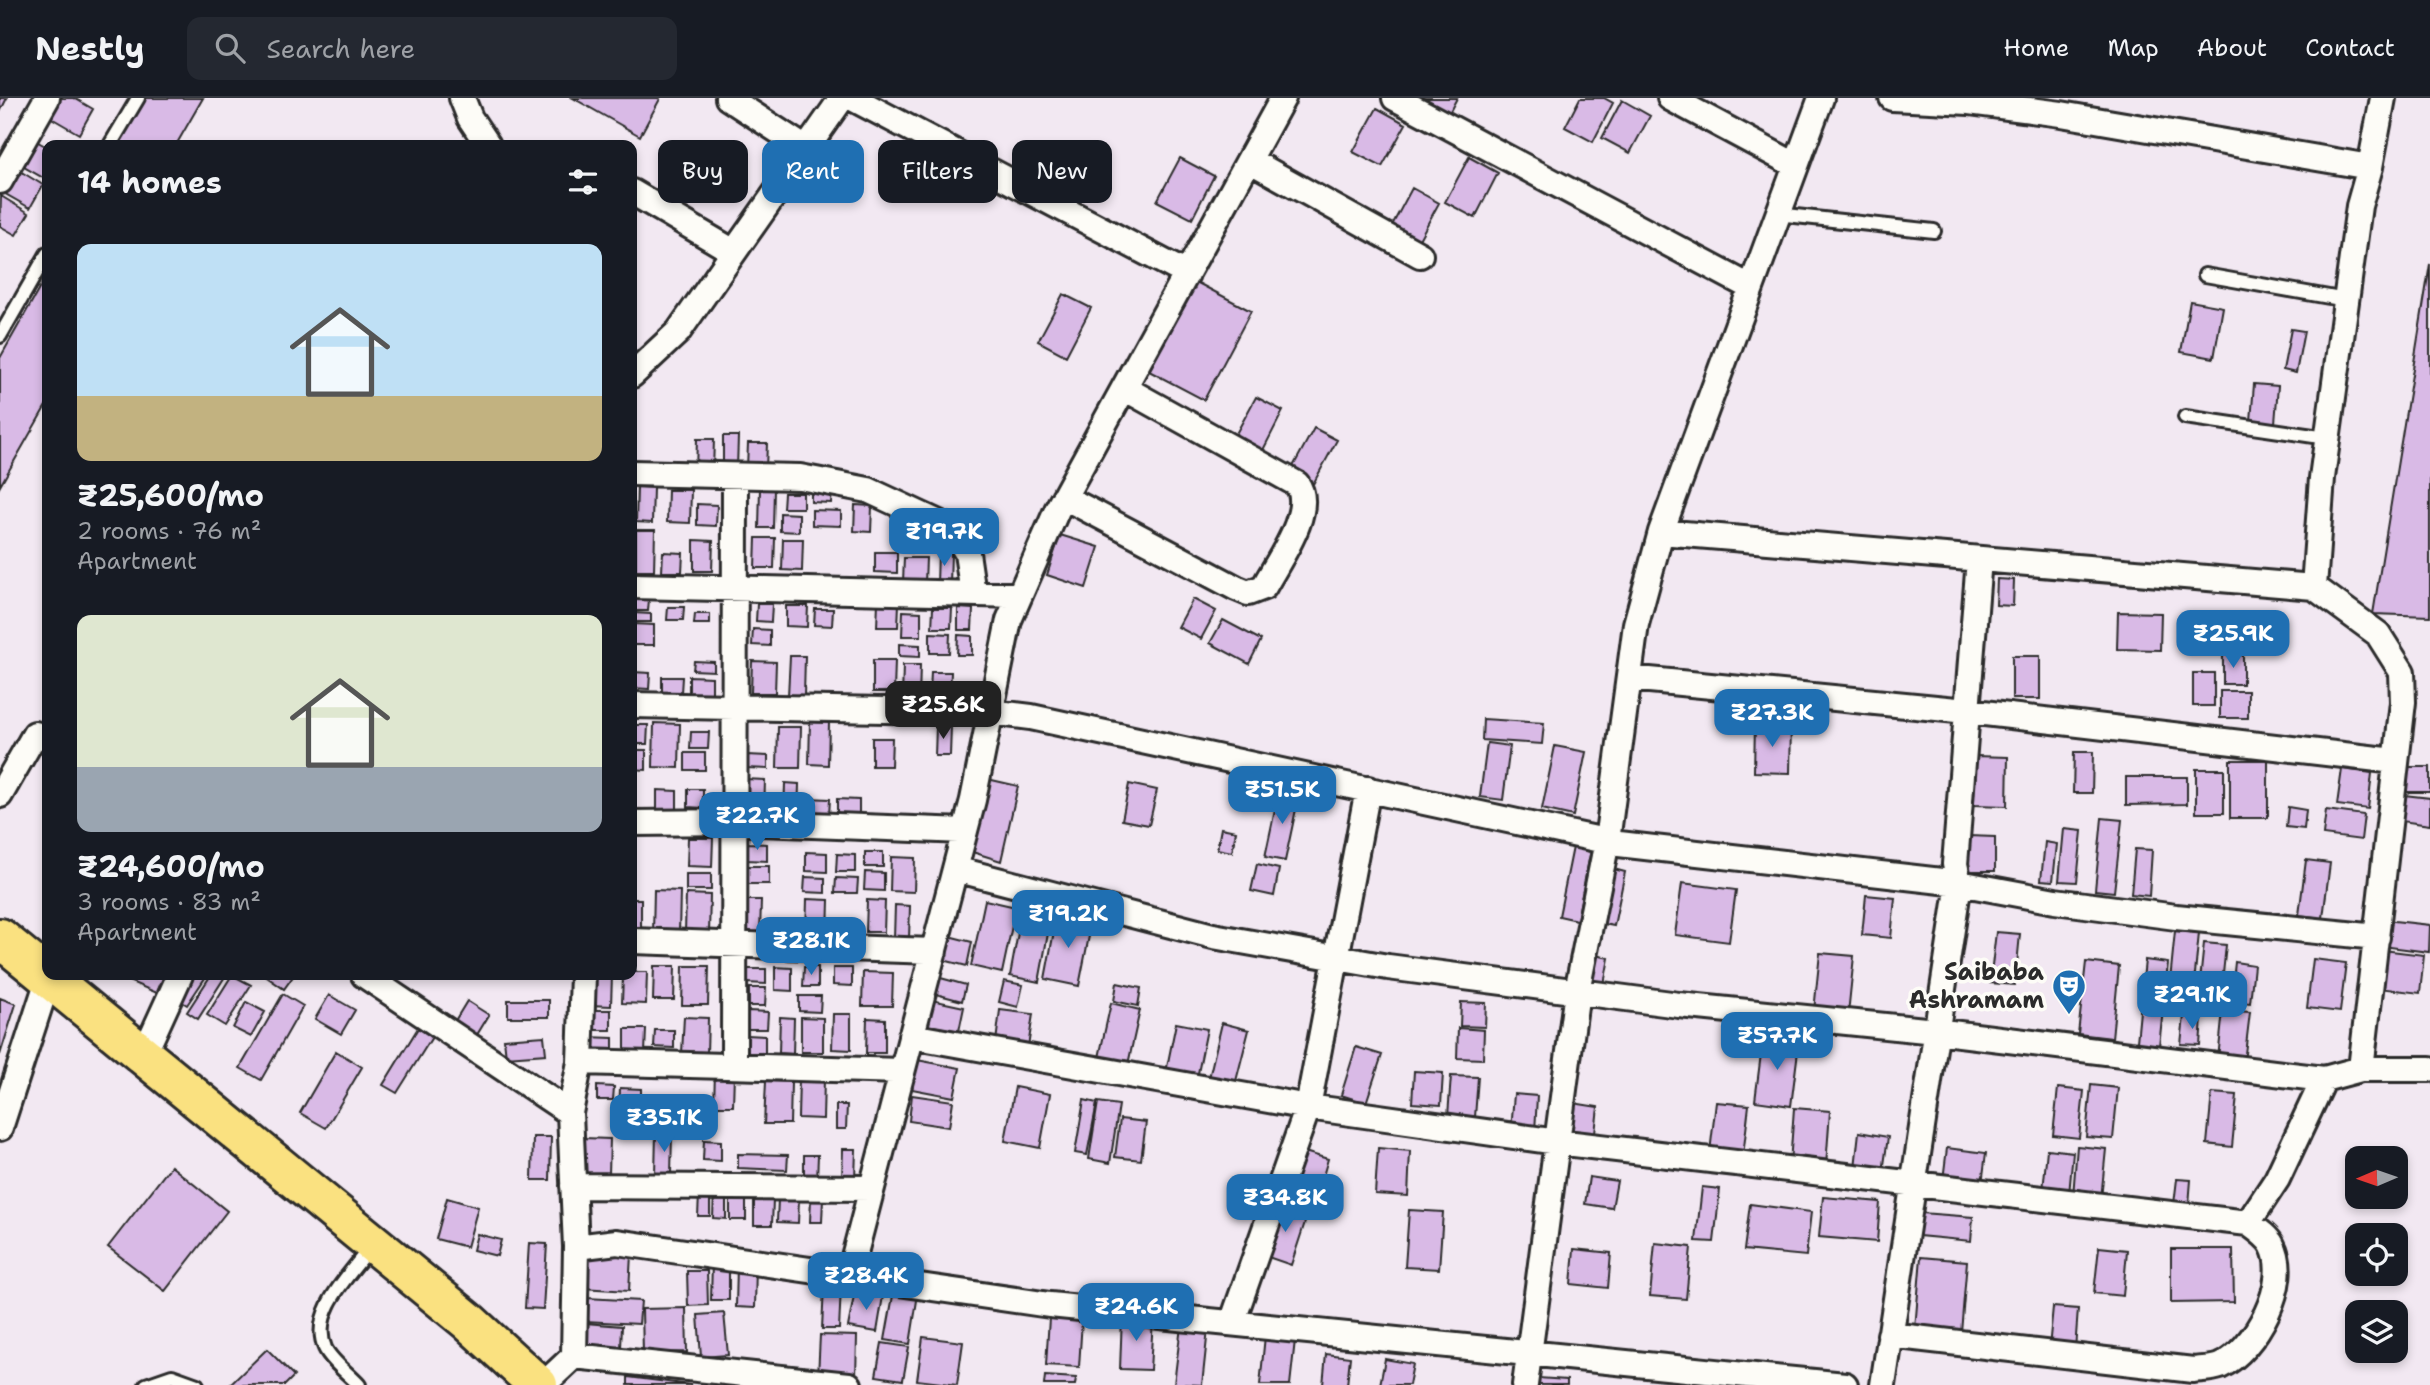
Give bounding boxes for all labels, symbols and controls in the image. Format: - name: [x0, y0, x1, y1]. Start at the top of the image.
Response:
- search box: [187, 17, 677, 80]
- text: Nestly: [35, 26, 145, 71]
- icon: search: [211, 29, 249, 67]
- text: Search here: [267, 31, 415, 66]
- text: Home: [2003, 32, 2069, 64]
- text: Map: [2107, 32, 2159, 64]
- text: About: [2197, 32, 2267, 64]
- text: Contact: [2305, 32, 2395, 64]
- chip: Buy: [658, 140, 748, 203]
- chip: Rent: [762, 140, 864, 203]
- chip: Filters: [878, 140, 998, 203]
- chip: New: [1012, 140, 1112, 203]
- text: 14 homes: [77, 162, 222, 203]
- icon: filters: [564, 163, 602, 201]
- icon: home: [277, 289, 403, 415]
- text: ₹25,600/mo: [77, 475, 264, 516]
- pin: ₹19.7K: [887, 508, 1001, 568]
- text: 2 rooms · 76 m²: [77, 516, 261, 546]
- text: ₹19.7K: [905, 516, 983, 546]
- text: Apartment: [77, 546, 197, 576]
- pin: ₹25.9K: [2176, 610, 2290, 670]
- text: ₹25.9K: [2192, 618, 2274, 648]
- icon: home: [277, 660, 403, 786]
- pin: ₹25.6K: [886, 682, 1000, 741]
- text: ₹25.6K: [901, 689, 985, 719]
- pin: ₹27.3K: [1715, 690, 1829, 749]
- text: ₹27.3K: [1730, 697, 1814, 727]
- pin: ₹51.5K: [1225, 766, 1339, 826]
- text: ₹51.5K: [1244, 774, 1320, 804]
- pin: ₹22.7K: [700, 792, 814, 852]
- text: ₹22.7K: [715, 800, 799, 830]
- text: ₹24,600/mo: [77, 846, 265, 887]
- text: 3 rooms · 83 m²: [77, 887, 261, 917]
- pin: ₹19.2K: [1011, 890, 1125, 950]
- text: ₹19.2K: [1028, 898, 1108, 928]
- text: Apartment: [77, 917, 197, 947]
- pin: ₹28.1K: [754, 918, 868, 977]
- text: ₹28.1K: [772, 925, 850, 955]
- place label: Saibaba Ashramam: [1909, 956, 2045, 1016]
- theatre icon: Saibaba Ashramam: [2050, 967, 2088, 1016]
- pin: ₹29.1K: [2135, 972, 2249, 1031]
- text: ₹29.1K: [2153, 979, 2231, 1009]
- pin: ₹57.7K: [1720, 1012, 1834, 1072]
- text: ₹57.7K: [1737, 1020, 1817, 1050]
- pin: ₹35.1K: [607, 1094, 721, 1154]
- text: ₹35.1K: [626, 1102, 702, 1132]
- north arrow: [2345, 1146, 2408, 1209]
- map controls: [2345, 1146, 2408, 1363]
- pin: ₹34.8K: [1228, 1174, 1342, 1234]
- text: ₹34.8K: [1243, 1182, 1327, 1212]
- button: locate: [2345, 1223, 2408, 1286]
- pin: ₹28.4K: [809, 1252, 923, 1312]
- text: ₹28.4K: [824, 1260, 908, 1290]
- pin: ₹24.6K: [1079, 1284, 1193, 1343]
- text: ₹24.6K: [1094, 1291, 1178, 1321]
- button: layers: [2345, 1300, 2408, 1363]

